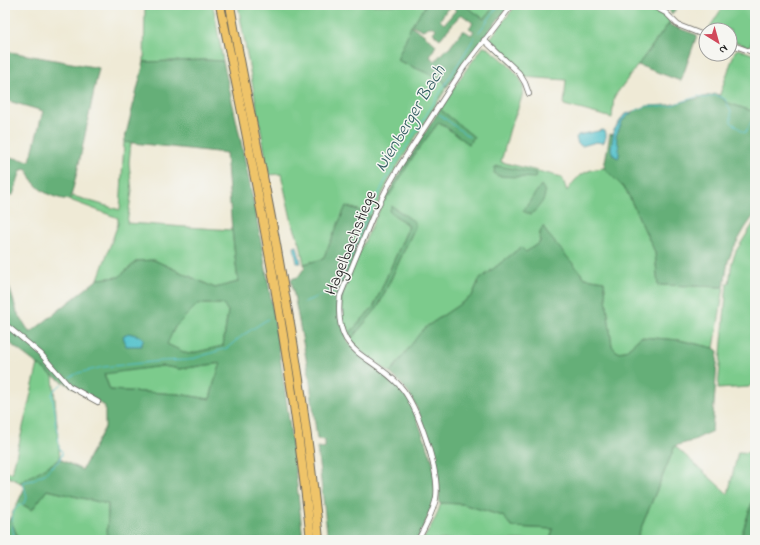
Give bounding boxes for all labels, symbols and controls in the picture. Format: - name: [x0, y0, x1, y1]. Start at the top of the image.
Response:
- north arrow: [698, 22, 738, 62]
- text: N: [716, 41, 731, 58]
- water label: Nienberger Bach: [369, 60, 453, 177]
- street label: Hagelbachstiege: [319, 186, 385, 300]

